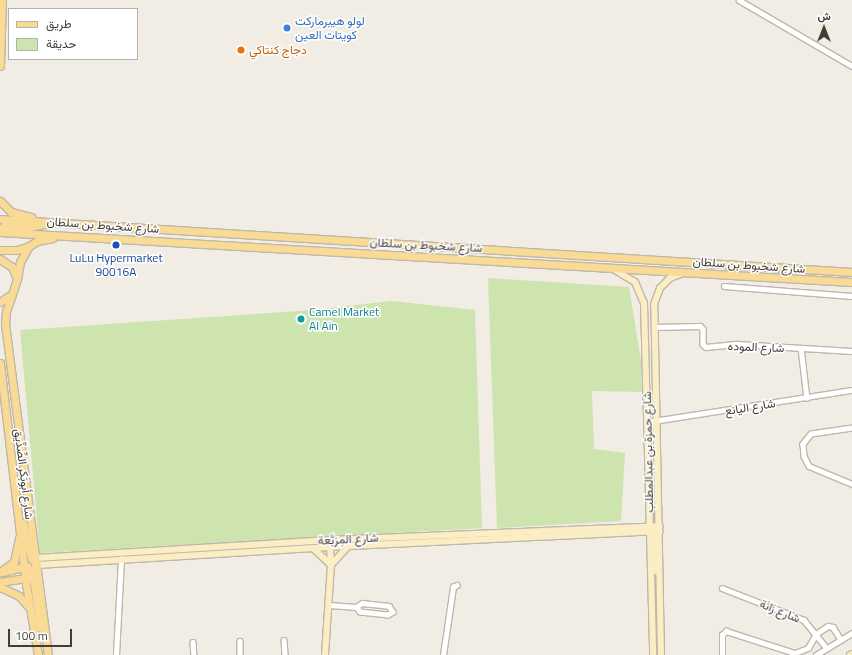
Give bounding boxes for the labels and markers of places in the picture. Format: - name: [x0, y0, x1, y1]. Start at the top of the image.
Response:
- place label: لولو هيبرماركت كويتات العين: [295, 14, 365, 42]
- marker: لولو هيبرماركت كويتات العين: [282, 23, 292, 33]
- place label: دجاج كنتاكي: [249, 43, 307, 57]
- marker: دجاج كنتاكي: [236, 45, 246, 55]
- marker: LuLu Hypermarket 90016A: [111, 240, 121, 250]
- place label: LuLu Hypermarket 90016A: [69, 251, 163, 279]
- place label: Camel Market Al Ain: [309, 305, 379, 333]
- marker: Camel Market Al Ain: [296, 314, 306, 324]

